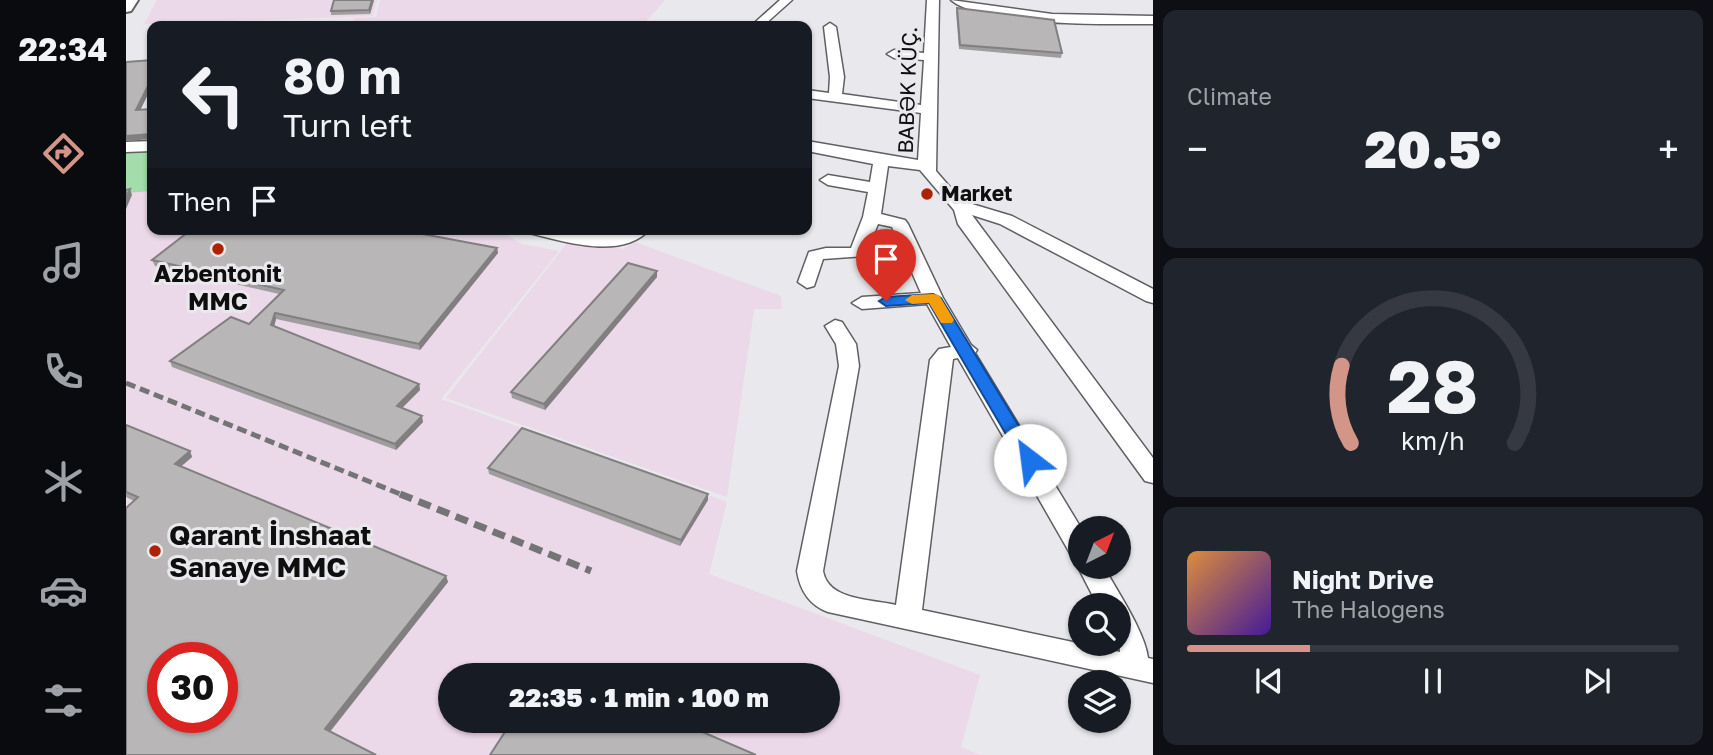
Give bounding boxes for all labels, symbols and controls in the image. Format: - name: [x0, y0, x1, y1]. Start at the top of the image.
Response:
- street label: BABƏK KÜÇ.: [892, 26, 922, 154]
- text: 22:34: [19, 30, 107, 68]
- text: 80 m: [283, 46, 401, 105]
- icon: left: [168, 49, 259, 140]
- text: Climate: [1187, 82, 1272, 110]
- text: Turn left: [283, 106, 412, 144]
- text: 20.5°: [1365, 117, 1501, 179]
- text: −: [1187, 126, 1208, 171]
- text: +: [1658, 126, 1679, 171]
- icon: directions: [39, 129, 88, 178]
- place label: Market: [941, 180, 1013, 206]
- icon: arrive: [245, 182, 283, 220]
- text: Then: [168, 186, 231, 217]
- marker: Market: [919, 186, 935, 202]
- pin: [856, 229, 916, 301]
- icon: music: [39, 238, 88, 287]
- icon: arrive: [867, 240, 905, 278]
- marker: Azbentonit MMC: [210, 241, 226, 257]
- place label: Azbentonit MMC: [154, 258, 282, 315]
- text: 28: [1388, 343, 1479, 430]
- icon: phone: [39, 347, 88, 396]
- position arrow: [993, 423, 1067, 497]
- text: km/h: [1401, 425, 1465, 456]
- icon: climate: [39, 457, 88, 506]
- north arrow: [1068, 516, 1130, 579]
- map controls: [1068, 516, 1131, 733]
- place label: Qarant İnshaat Sanaye MMC: [169, 518, 371, 583]
- marker: Qarant İnshaat Sanaye MMC: [147, 543, 163, 559]
- text: Night Drive: [1292, 564, 1434, 595]
- icon: car: [39, 566, 88, 615]
- button: search: [1068, 593, 1131, 656]
- text: The Halogens: [1292, 595, 1445, 623]
- speed limit sign: 30: [147, 642, 238, 733]
- icon: previous: [1250, 662, 1288, 700]
- icon: pause: [1414, 662, 1452, 700]
- icon: next: [1578, 662, 1616, 700]
- button: layers: [1068, 670, 1131, 733]
- icon: filters: [39, 676, 88, 725]
- text: 22:35 · 1 min · 100 m: [509, 682, 769, 713]

